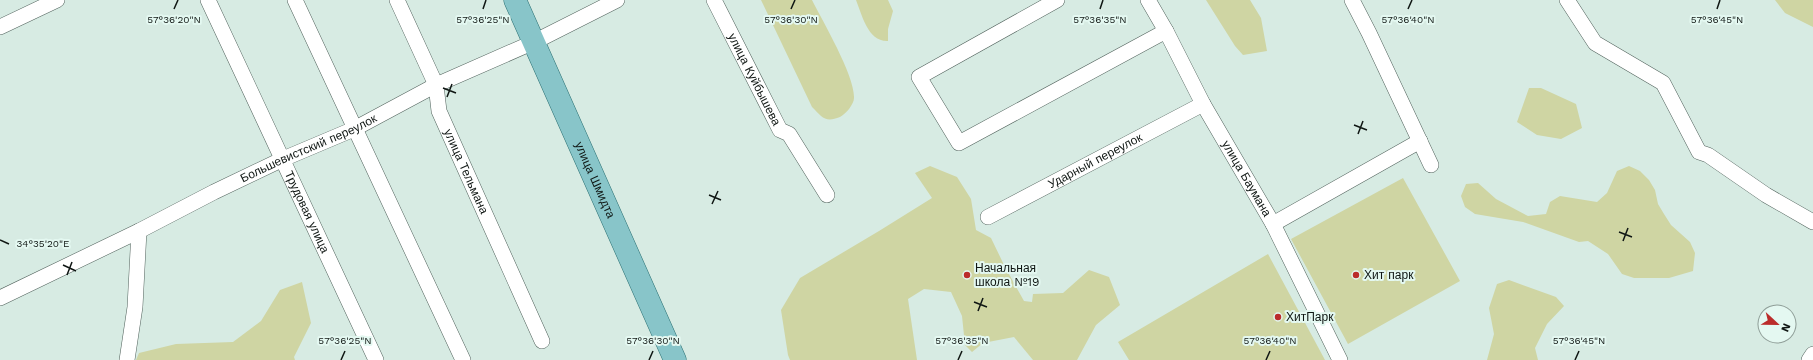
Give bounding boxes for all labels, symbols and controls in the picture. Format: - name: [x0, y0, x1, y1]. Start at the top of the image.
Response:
- text: 57°36'20"N: [147, 14, 201, 25]
- text: 57°36'25"N: [456, 14, 510, 25]
- text: 57°36'30"N: [764, 14, 818, 25]
- text: 57°36'35"N: [1073, 14, 1127, 25]
- text: 57°36'40"N: [1381, 14, 1435, 25]
- text: 57°36'45"N: [1691, 14, 1743, 25]
- street label: улица Куйбышева: [725, 31, 784, 128]
- street label: Большевистский переулок: [238, 111, 380, 185]
- street label: улица Тельмана: [441, 127, 491, 216]
- street label: Ударный переулок: [1046, 130, 1145, 191]
- street label: улица Баумана: [1219, 138, 1274, 219]
- street label: улица Шмидта: [572, 140, 618, 221]
- street label: Трудовая улица: [282, 169, 332, 256]
- text: 34°35'20"E: [17, 238, 70, 249]
- place label: Начальная школа №19: [975, 261, 1039, 289]
- place label: Хит парк: [1364, 268, 1414, 282]
- marker: Начальная школа №19: [962, 270, 972, 280]
- marker: Хит парк: [1351, 270, 1361, 280]
- north arrow: [1757, 304, 1797, 344]
- place label: ХитПарк: [1286, 310, 1334, 324]
- marker: ХитПарк: [1273, 312, 1283, 322]
- text: N: [1778, 321, 1793, 334]
- text: 57°36'25"N: [318, 335, 372, 346]
- text: 57°36'30"N: [626, 335, 680, 346]
- text: 57°36'35"N: [935, 335, 989, 346]
- text: 57°36'40"N: [1243, 335, 1297, 346]
- text: 57°36'45"N: [1553, 335, 1605, 346]

